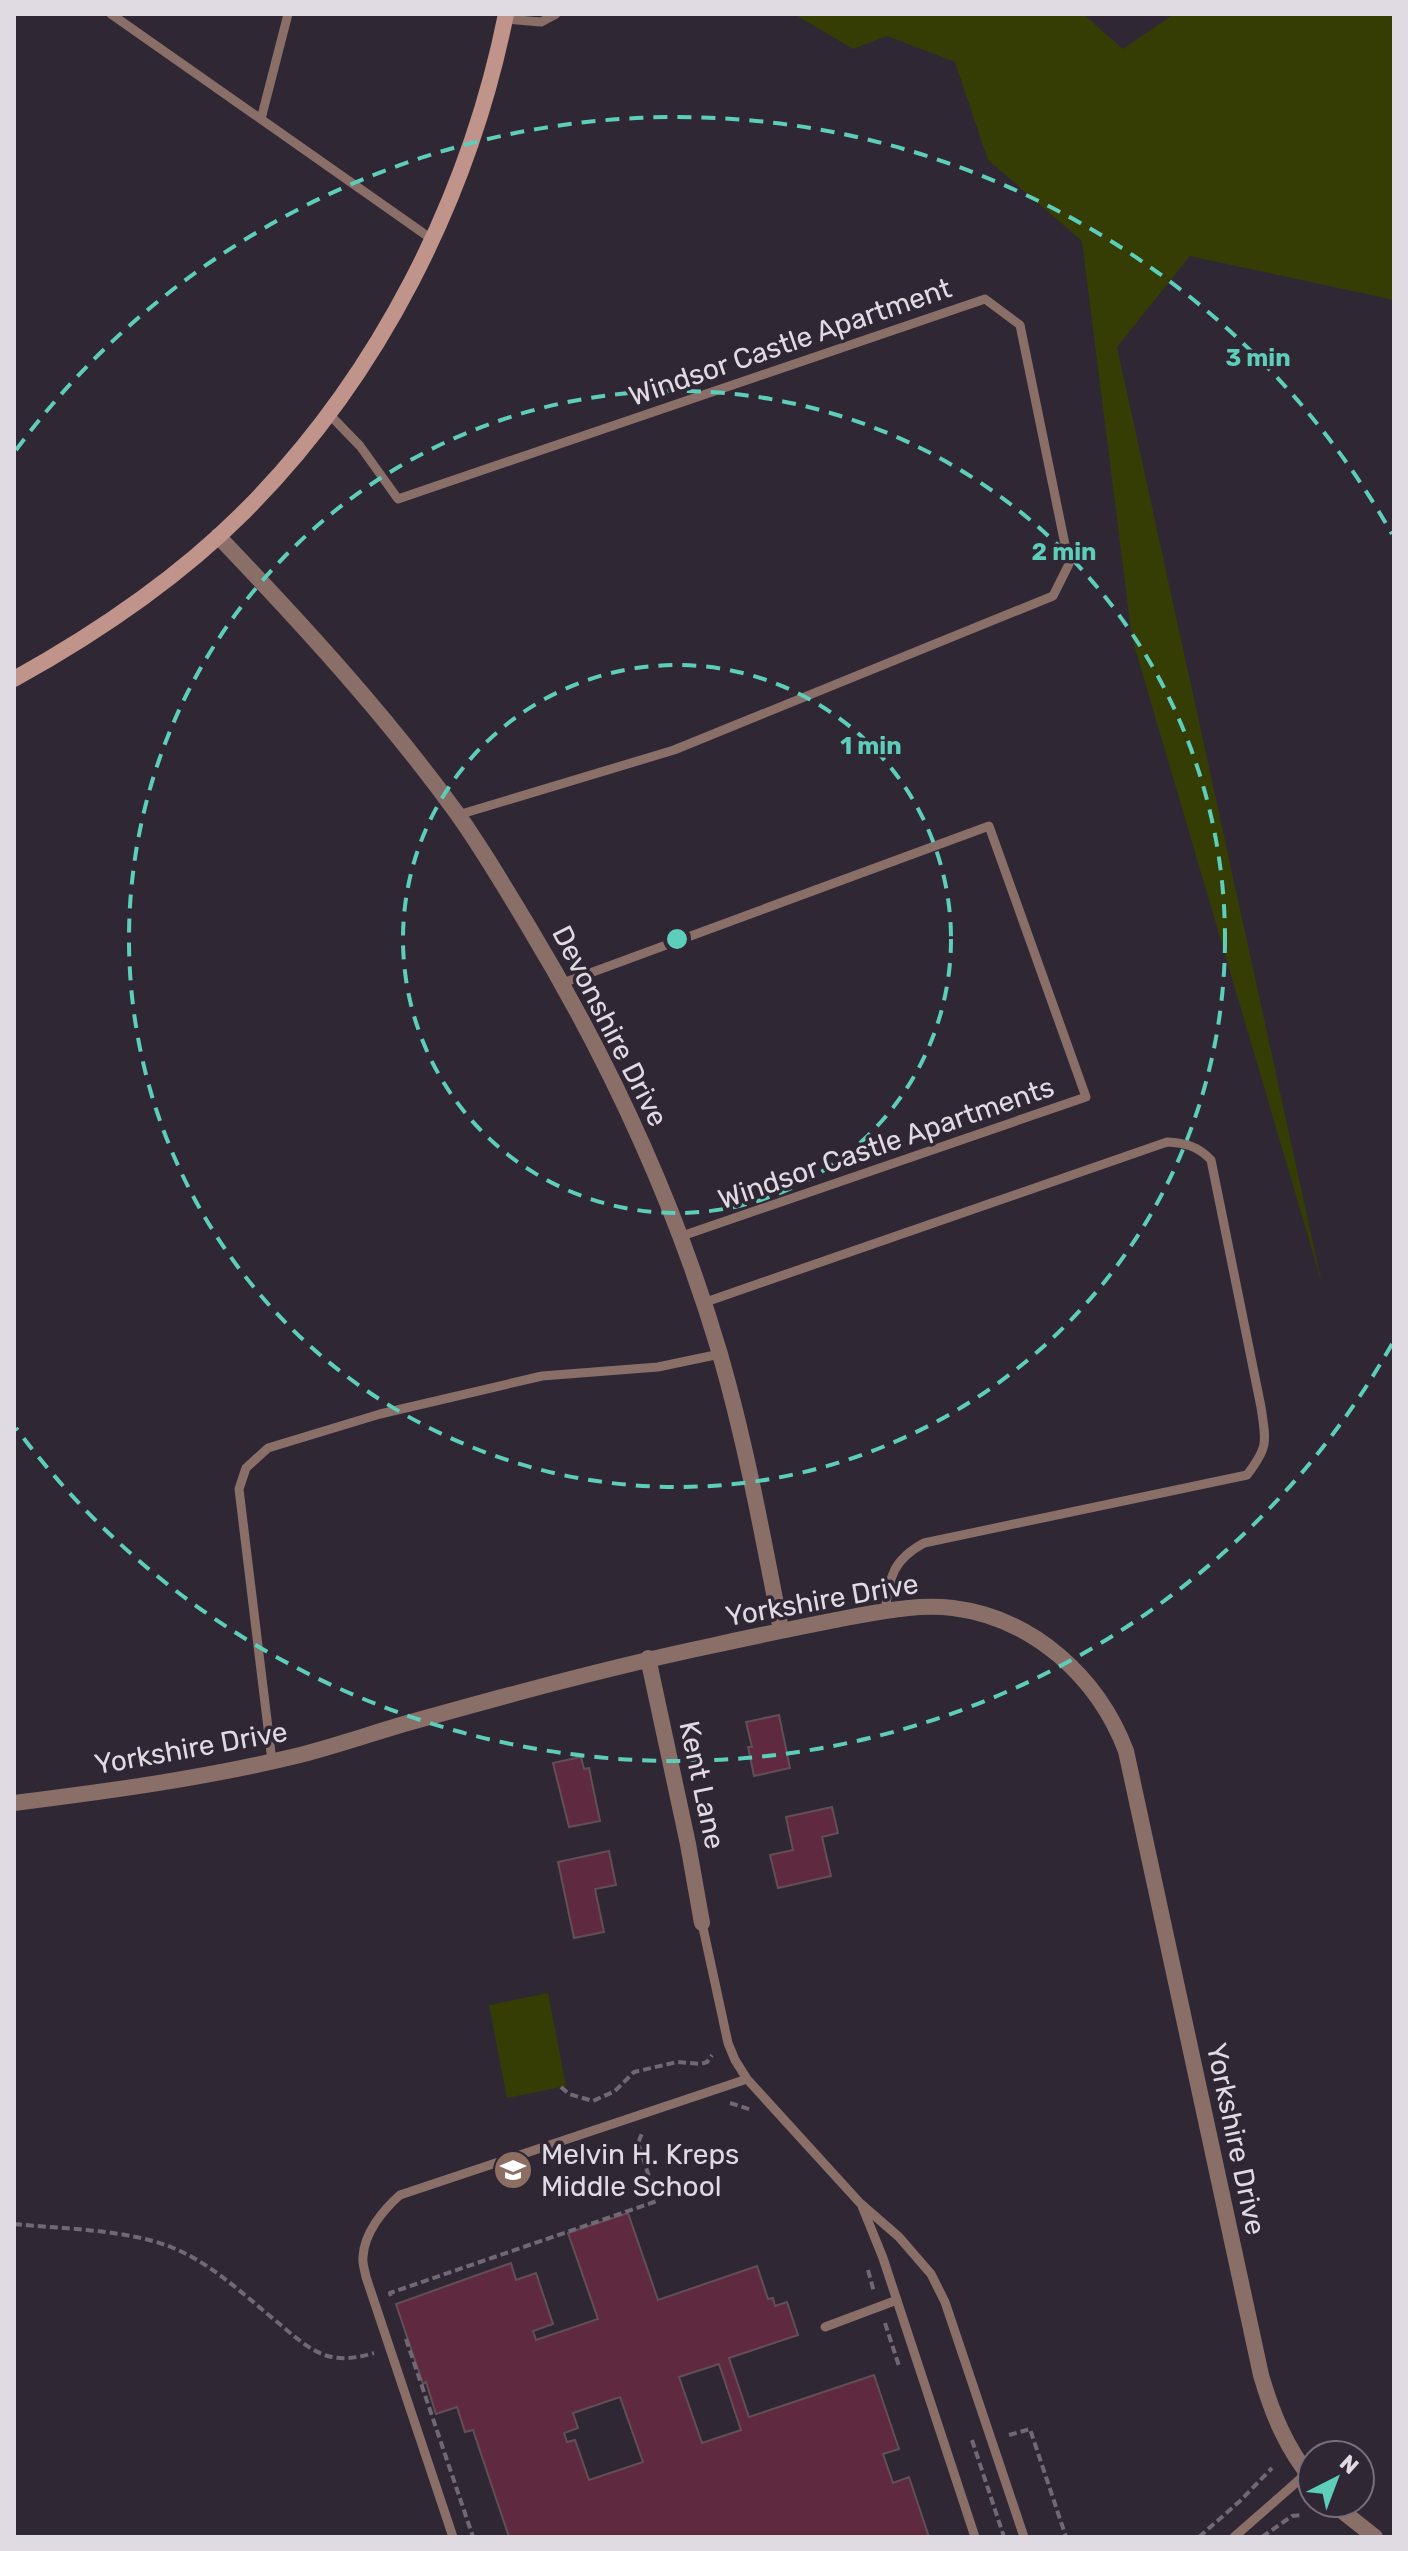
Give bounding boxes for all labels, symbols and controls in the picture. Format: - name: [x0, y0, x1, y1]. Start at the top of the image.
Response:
- street label: Windsor Castle Apartment: [624, 271, 956, 413]
- text: 3 min: [1225, 344, 1291, 372]
- text: 2 min: [1032, 538, 1097, 566]
- text: 1 min: [840, 732, 902, 760]
- street label: Devonshire Drive: [545, 920, 675, 1132]
- centre of rings: [663, 925, 691, 953]
- street label: Windsor Castle Apartments: [714, 1070, 1058, 1216]
- street label: Yorkshire Drive: [723, 1567, 921, 1633]
- street label: Yorkshire Drive: [92, 1715, 290, 1781]
- street label: Kent Lane: [672, 1718, 732, 1852]
- street label: Yorkshire Drive: [1200, 2040, 1272, 2238]
- place label: Melvin H. Kreps Middle School: [541, 2138, 739, 2203]
- school or university icon: Melvin H. Kreps Middle School: [492, 2149, 534, 2191]
- north arrow: [1296, 2439, 1376, 2519]
- text: N: [1334, 2449, 1364, 2480]

